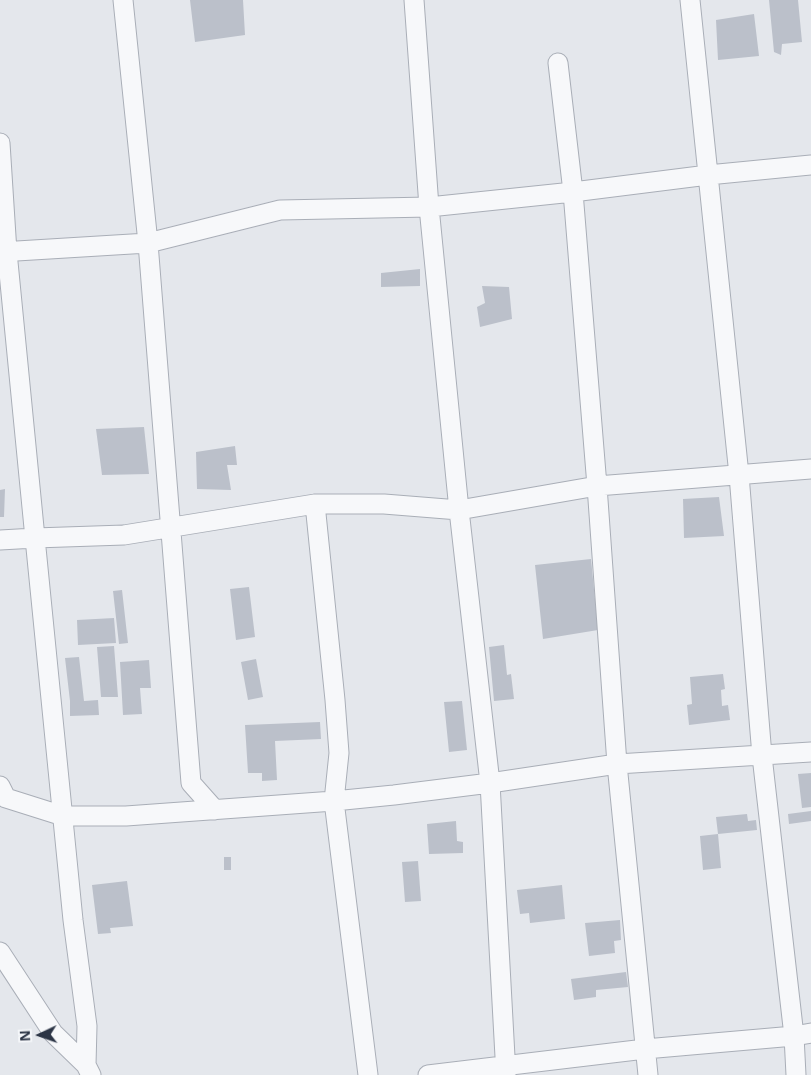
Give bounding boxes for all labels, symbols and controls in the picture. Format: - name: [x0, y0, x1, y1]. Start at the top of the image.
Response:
- north arrow: [15, 1010, 65, 1060]
- text: N: [15, 1030, 34, 1042]

